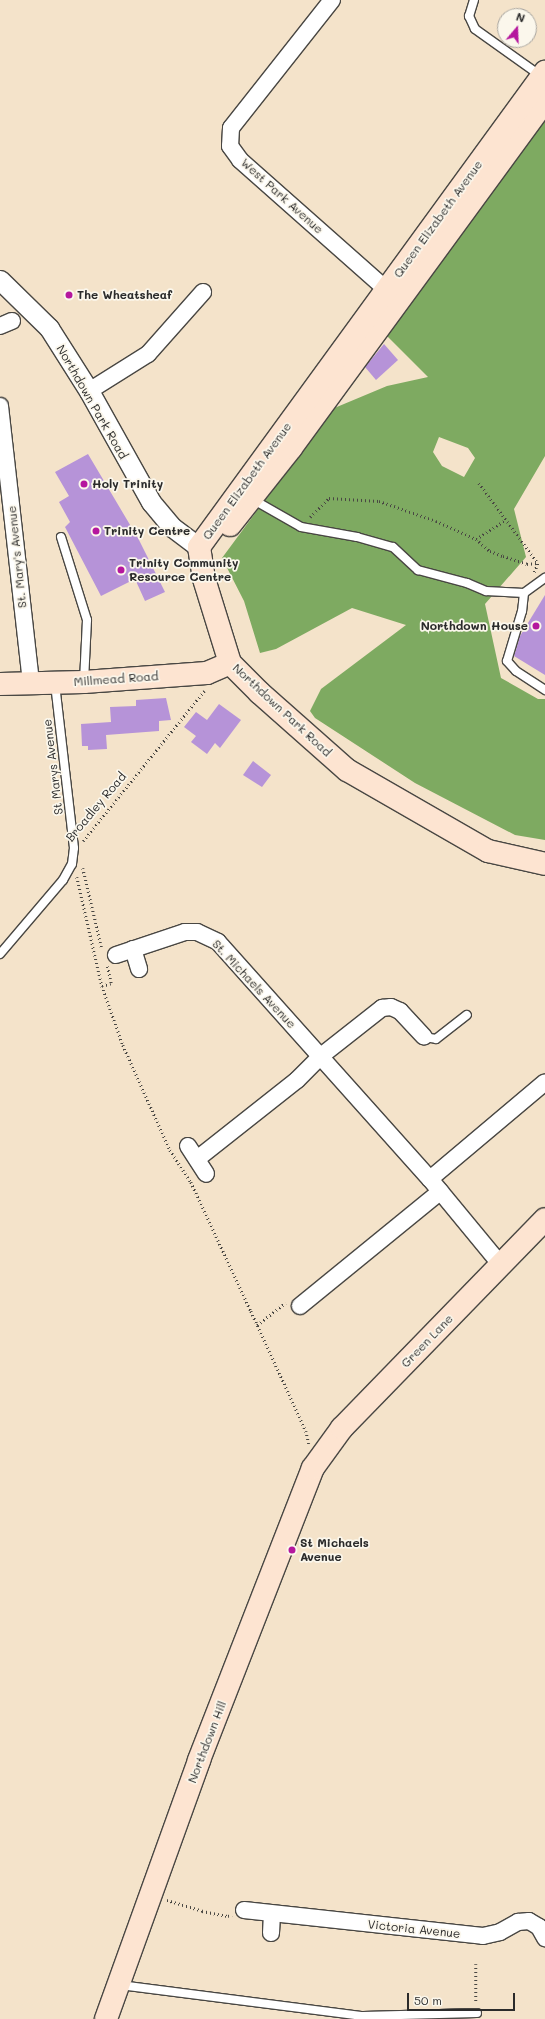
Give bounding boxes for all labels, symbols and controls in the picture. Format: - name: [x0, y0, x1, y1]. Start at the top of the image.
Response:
- north arrow: [497, 8, 537, 48]
- text: N: [514, 9, 527, 26]
- street label: West Park Avenue: [238, 155, 326, 237]
- street label: Queen Elizabeth Avenue: [391, 158, 485, 280]
- place label: The Wheatsheaf: [77, 288, 172, 302]
- marker: The Wheatsheaf: [64, 290, 74, 300]
- street label: Northdown Park Road: [53, 342, 131, 462]
- street label: Queen Elizabeth Avenue: [200, 420, 294, 542]
- place label: Holy Trinity: [92, 477, 163, 491]
- marker: Holy Trinity: [79, 479, 89, 489]
- street label: St. Mary's Avenue: [4, 505, 30, 609]
- place label: Trinity Centre: [104, 524, 190, 538]
- marker: Trinity Centre: [91, 526, 101, 536]
- place label: Trinity Community Resource Centre: [129, 556, 238, 584]
- marker: Trinity Community Resource Centre: [116, 565, 126, 575]
- place label: Northdown House: [421, 619, 528, 633]
- marker: Northdown House: [531, 621, 541, 631]
- street label: Northdown Park Road: [230, 661, 334, 759]
- street label: Millmead Road: [73, 669, 159, 689]
- street label: St Marys Avenue: [40, 718, 66, 816]
- street label: Broadley Road: [63, 769, 129, 845]
- street label: St. Michaels Avenue: [209, 937, 299, 1031]
- street label: Green Lane: [398, 1311, 456, 1371]
- place label: St Michaels Avenue: [300, 1536, 369, 1564]
- marker: St Michaels Avenue: [287, 1545, 297, 1555]
- street label: Northdown Hill: [185, 1699, 229, 1785]
- street label: Victoria Avenue: [367, 1917, 461, 1941]
- scale bar: [409, 1985, 517, 2011]
- text: 50 m: [414, 1992, 442, 2008]

